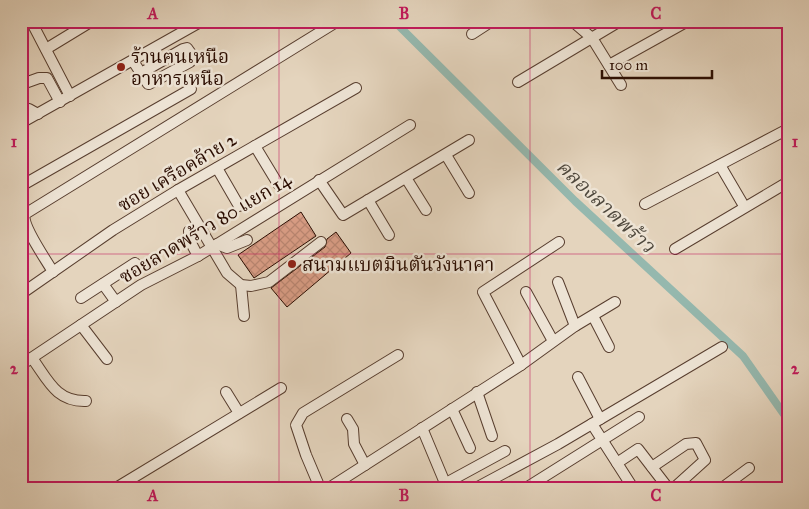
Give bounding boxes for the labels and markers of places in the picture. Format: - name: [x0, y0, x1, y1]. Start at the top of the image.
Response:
- place label: ร้านฅนเหนือ อาหารเหนือ: [131, 45, 229, 90]
- marker: ร้านฅนเหนือ อาหารเหนือ: [115, 61, 127, 73]
- place label: สนามแบตมินตันวังนาคา: [302, 253, 494, 276]
- marker: สนามแบตมินตันวังนาคา: [286, 258, 298, 270]

